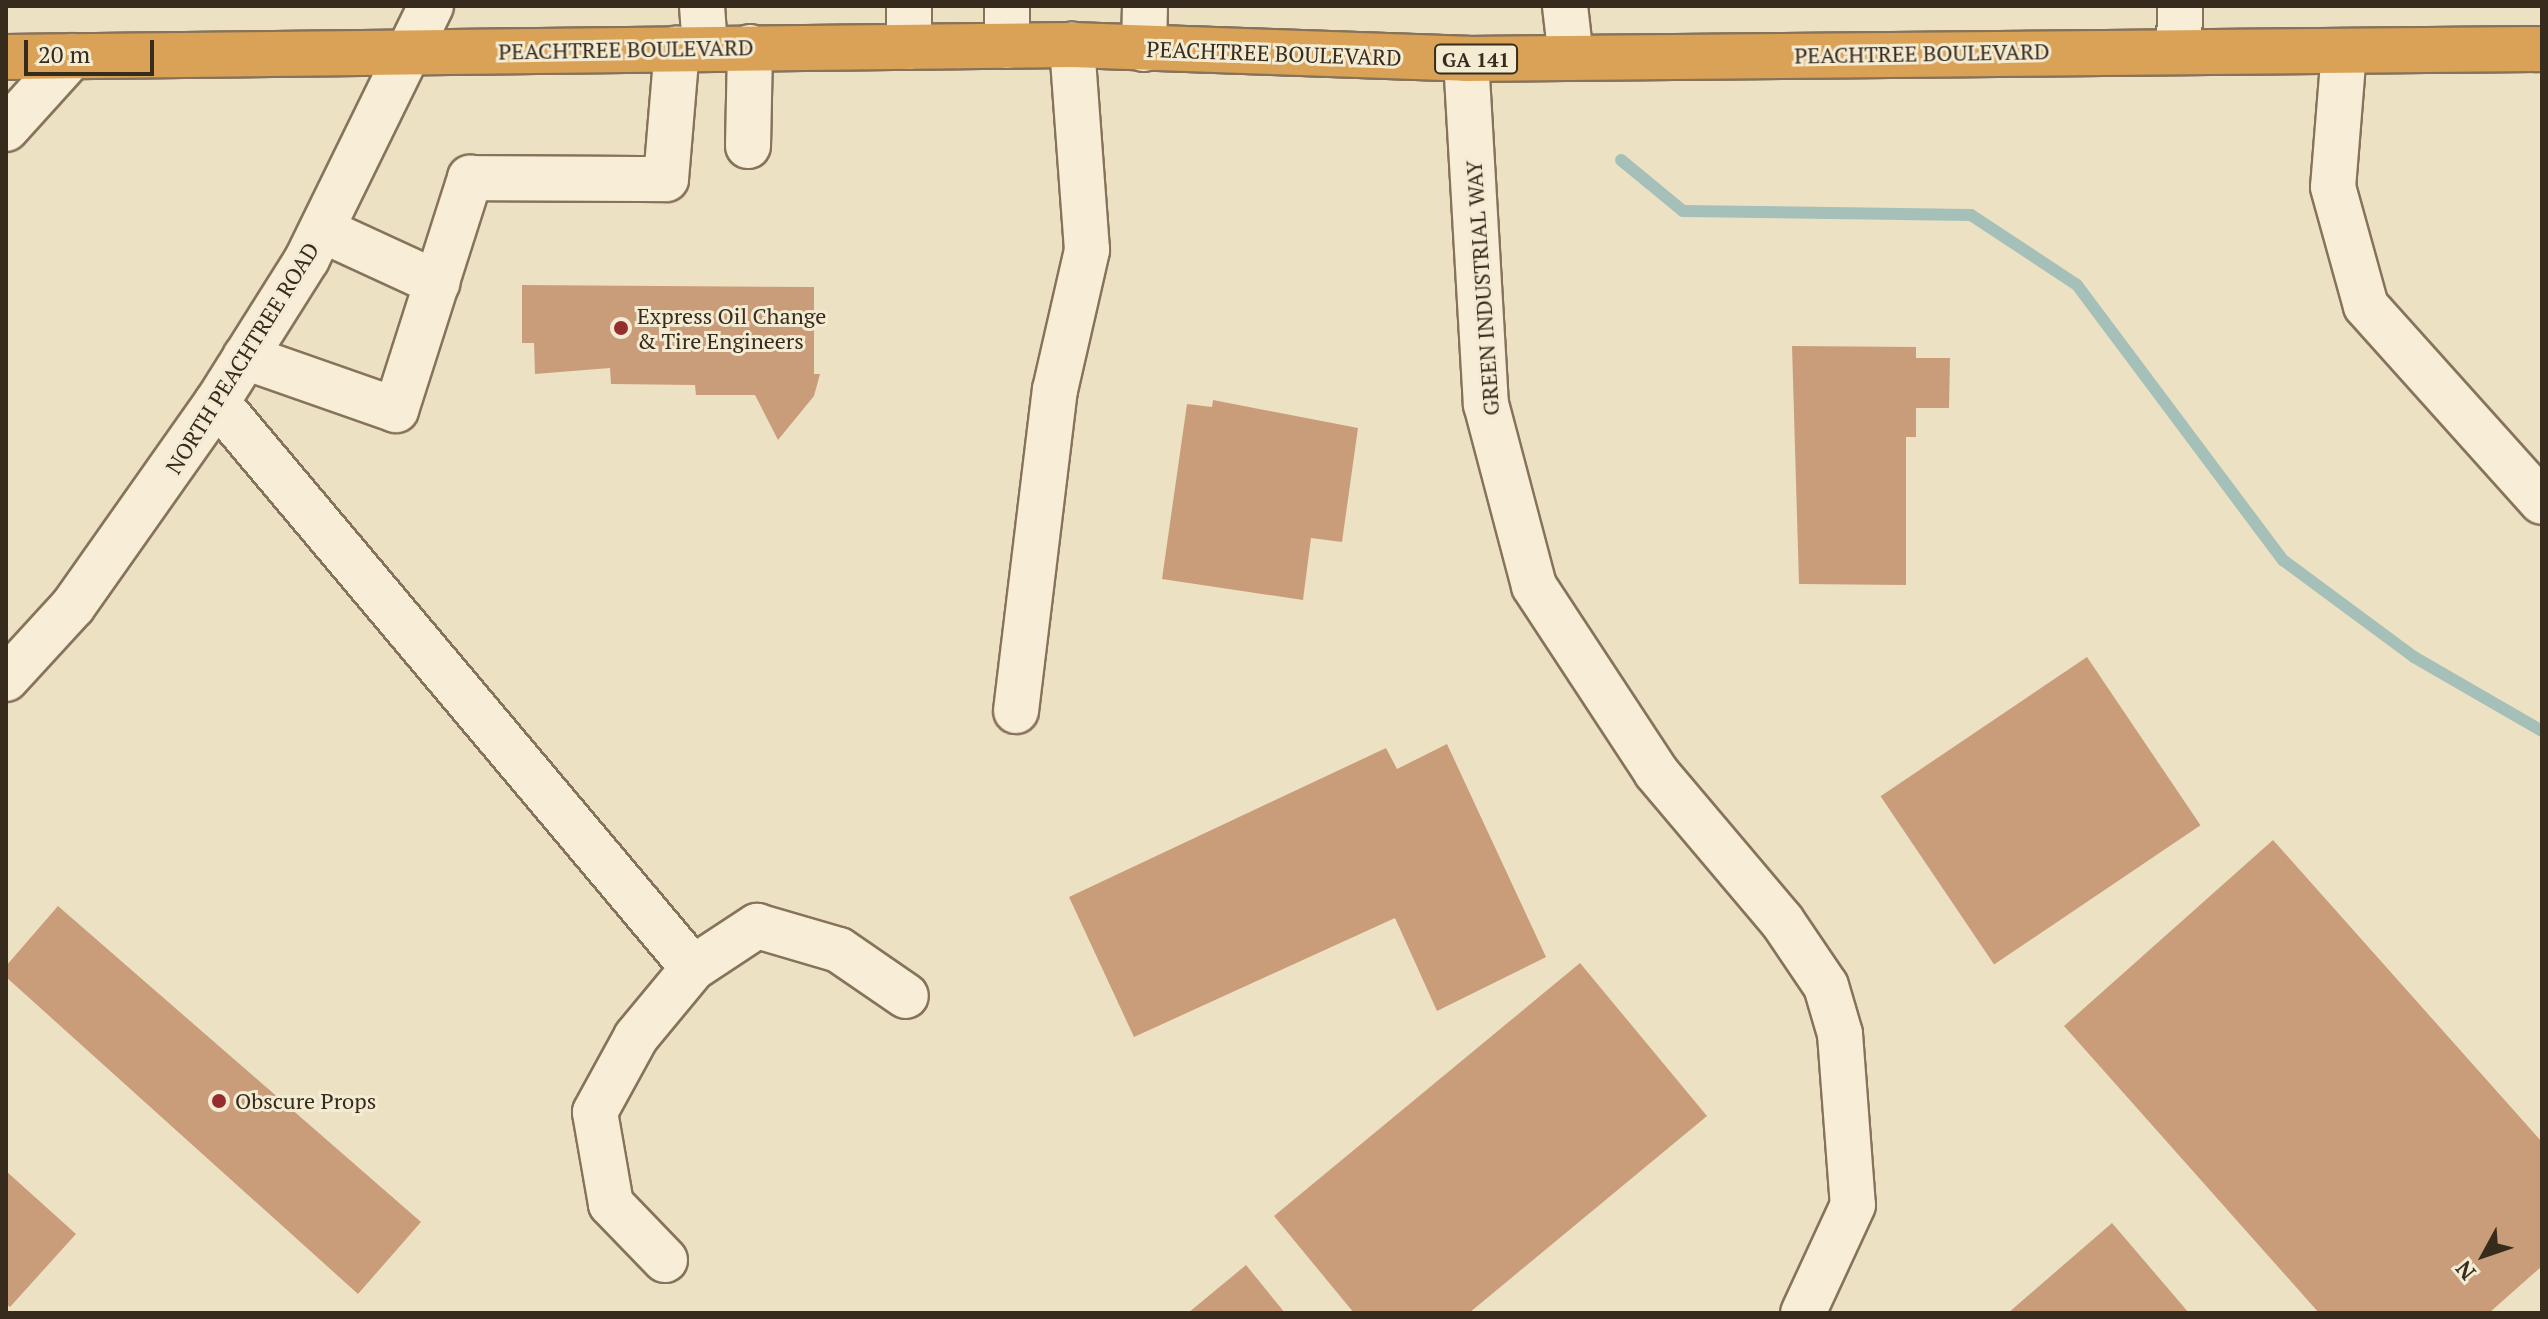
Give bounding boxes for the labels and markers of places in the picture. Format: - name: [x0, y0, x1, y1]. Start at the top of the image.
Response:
- place label: Express Oil Change & Tire Engineers: [637, 302, 826, 354]
- marker: Express Oil Change & Tire Engineers: [612, 319, 630, 337]
- place label: Obscure Props: [235, 1088, 376, 1114]
- marker: Obscure Props: [210, 1092, 228, 1110]

